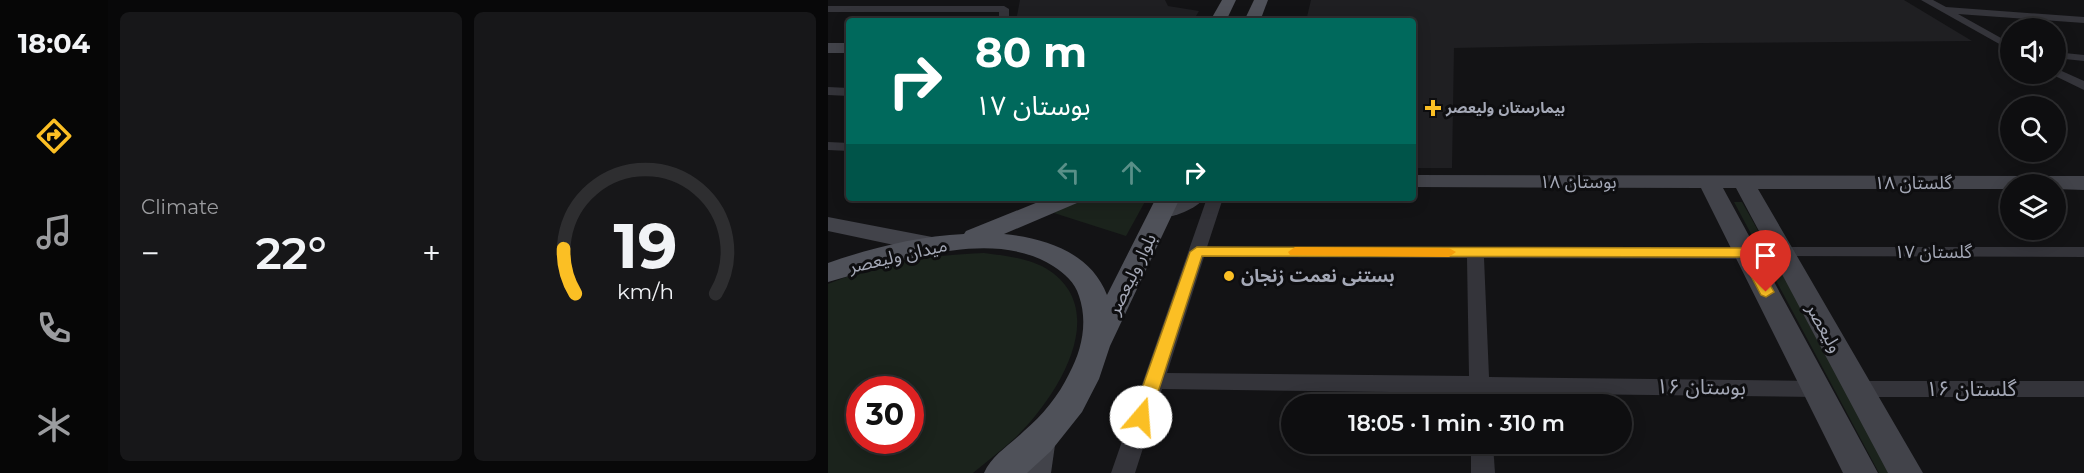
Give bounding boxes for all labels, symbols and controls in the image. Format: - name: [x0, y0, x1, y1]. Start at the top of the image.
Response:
- map controls: [2000, 18, 2066, 240]
- button: sound: [2000, 18, 2066, 84]
- text: 80 m: [975, 26, 1087, 78]
- text: 18:04: [18, 27, 90, 60]
- icon: right: [876, 42, 954, 120]
- text: بوستان ۱۷: [975, 89, 1091, 122]
- button: search: [2000, 96, 2066, 162]
- place label: بیمارستان ولیعصر: [1445, 98, 1565, 117]
- marker: بیمارستان ولیعصر: [1424, 99, 1442, 117]
- icon: directions: [33, 115, 75, 157]
- icon: left: [1052, 156, 1085, 189]
- icon: ahead: [1115, 156, 1148, 189]
- icon: right: [1178, 156, 1211, 189]
- street label: بوستان ۱۸: [1539, 171, 1617, 193]
- street label: گلستان ۱۸: [1874, 172, 1952, 194]
- button: layers: [2000, 174, 2066, 240]
- text: Climate: [141, 195, 219, 219]
- text: 19: [613, 208, 677, 284]
- icon: music: [33, 211, 75, 253]
- text: 22°: [255, 225, 327, 280]
- street label: بلوار ولیعصر: [1103, 230, 1161, 319]
- pin: [1740, 230, 1791, 292]
- text: −: [141, 233, 160, 273]
- text: +: [422, 233, 441, 273]
- street label: میدان ولیعصر: [846, 234, 949, 278]
- icon: arrive: [1749, 239, 1782, 272]
- street label: گلستان ۱۷: [1894, 241, 1972, 263]
- place label: بستنی نعمت زنجان: [1241, 265, 1395, 287]
- marker: بستنی نعمت زنجان: [1222, 269, 1236, 283]
- text: km/h: [616, 278, 674, 304]
- street label: ولیعصر: [1801, 299, 1846, 357]
- icon: phone: [33, 307, 75, 349]
- street label: بوستان ۱۶: [1656, 373, 1746, 400]
- speed limit sign: 30: [846, 376, 924, 454]
- street label: گلستان ۱۶: [1926, 376, 2017, 401]
- position arrow: [1109, 385, 1173, 449]
- icon: climate: [33, 404, 75, 446]
- text: 18:05 · 1 min · 310 m: [1348, 410, 1565, 437]

